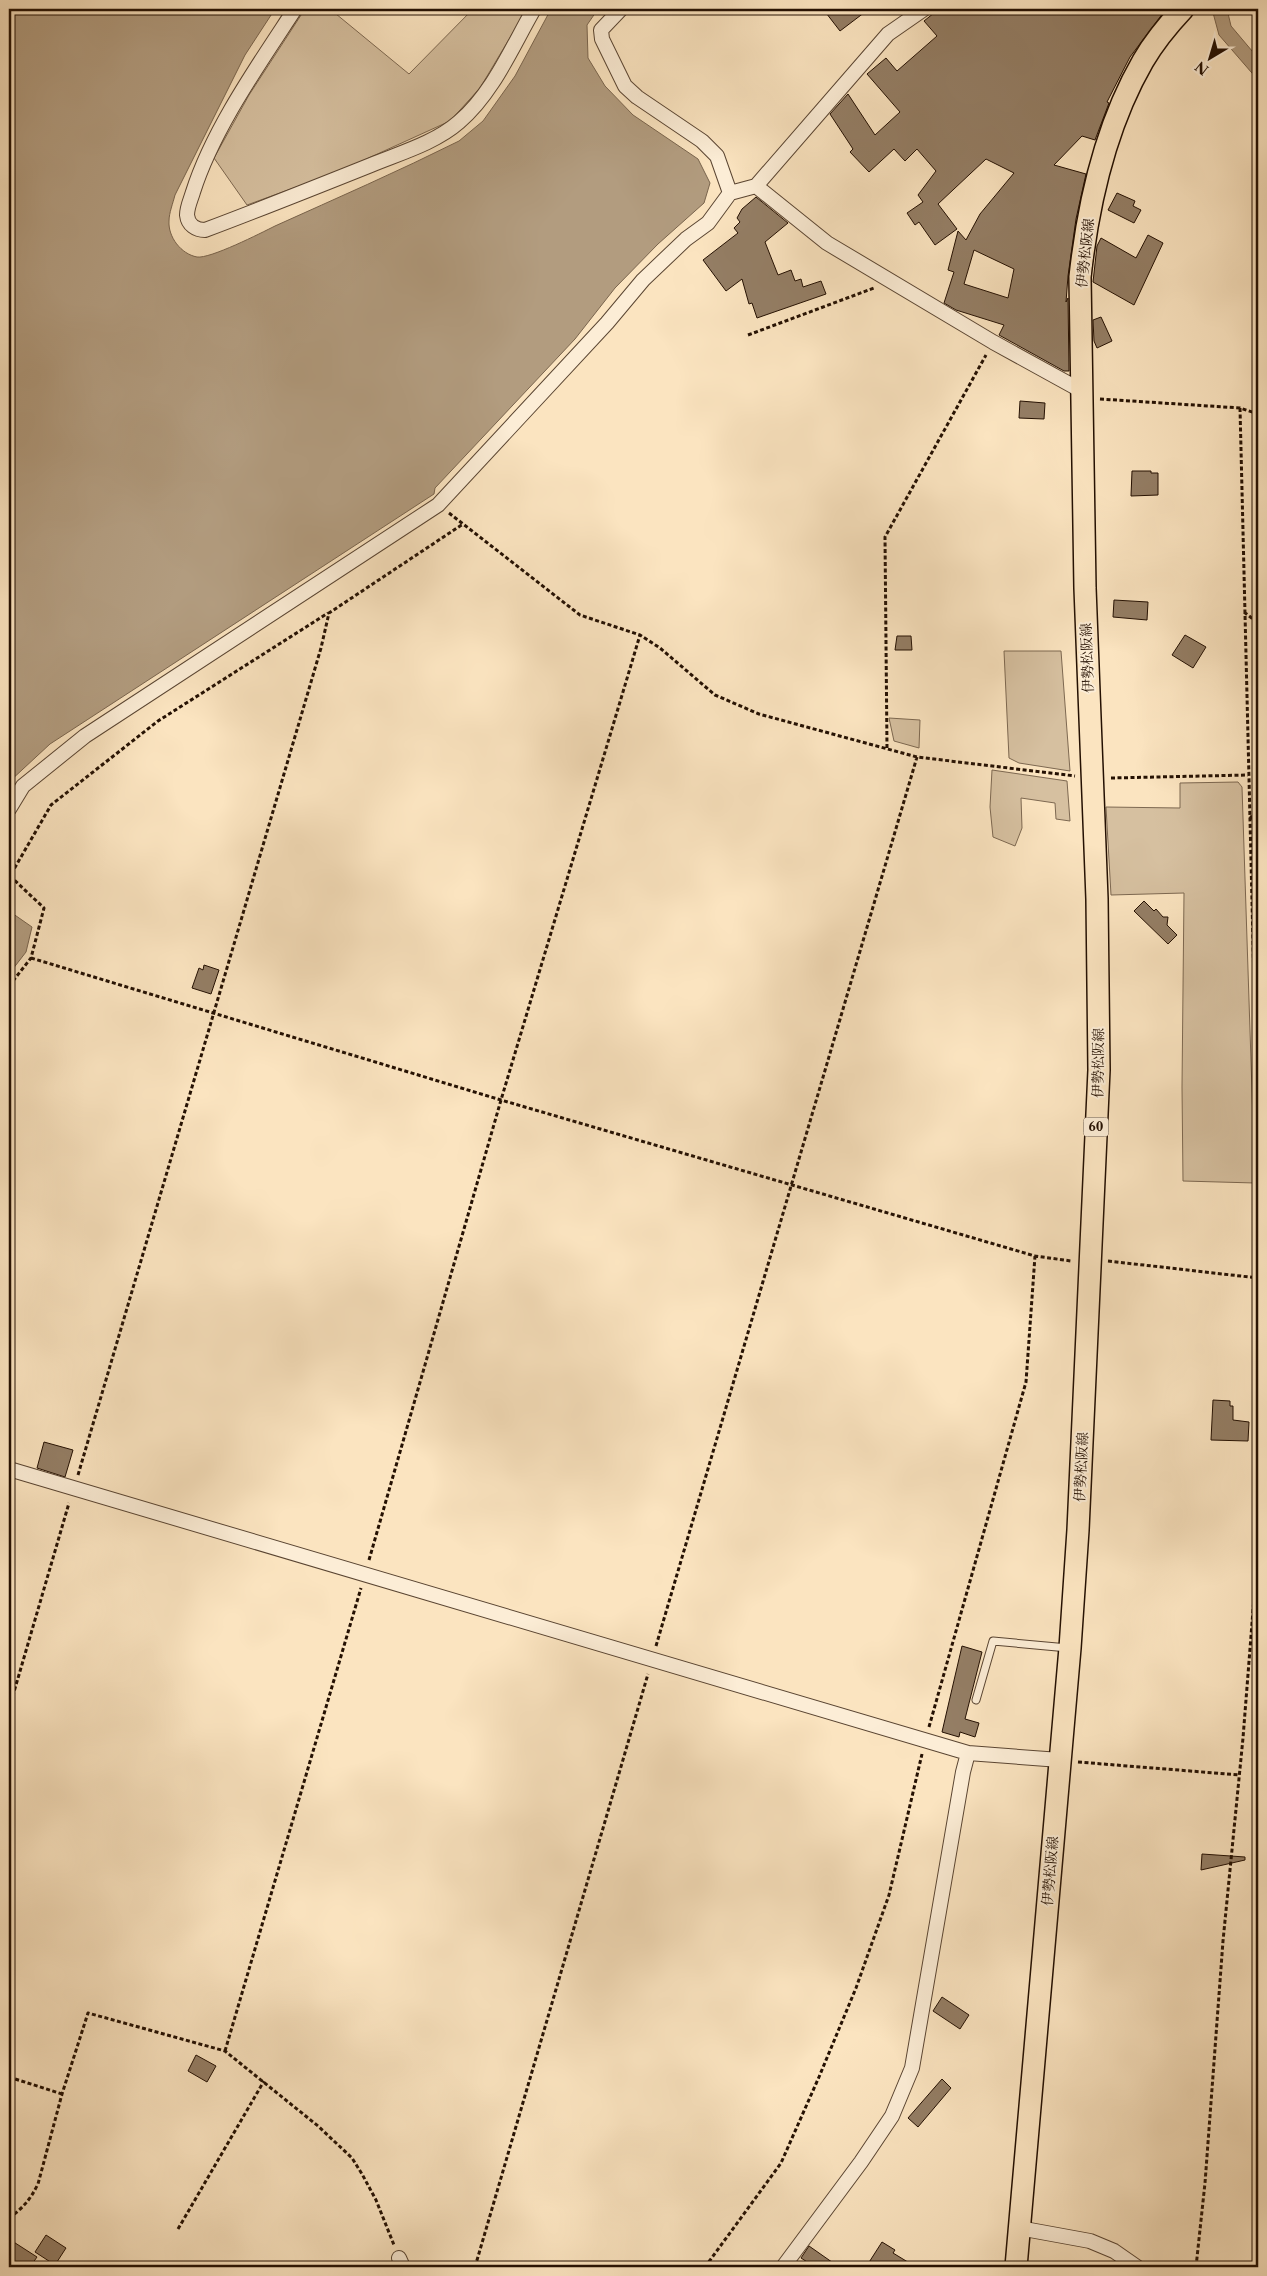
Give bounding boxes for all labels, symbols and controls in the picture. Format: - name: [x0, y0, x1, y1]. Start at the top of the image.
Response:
- north arrow: [1184, 32, 1234, 82]
- text: N: [1192, 57, 1212, 79]
- street label: 伊勢松阪線: [1072, 217, 1098, 289]
- street label: 伊勢松阪線: [1077, 623, 1097, 693]
- street label: 伊勢松阪線: [1088, 1028, 1108, 1098]
- road number: 60: [1084, 1118, 1108, 1136]
- street label: 伊勢松阪線: [1070, 1432, 1092, 1502]
- street label: 伊勢松阪線: [1038, 1835, 1062, 1907]

